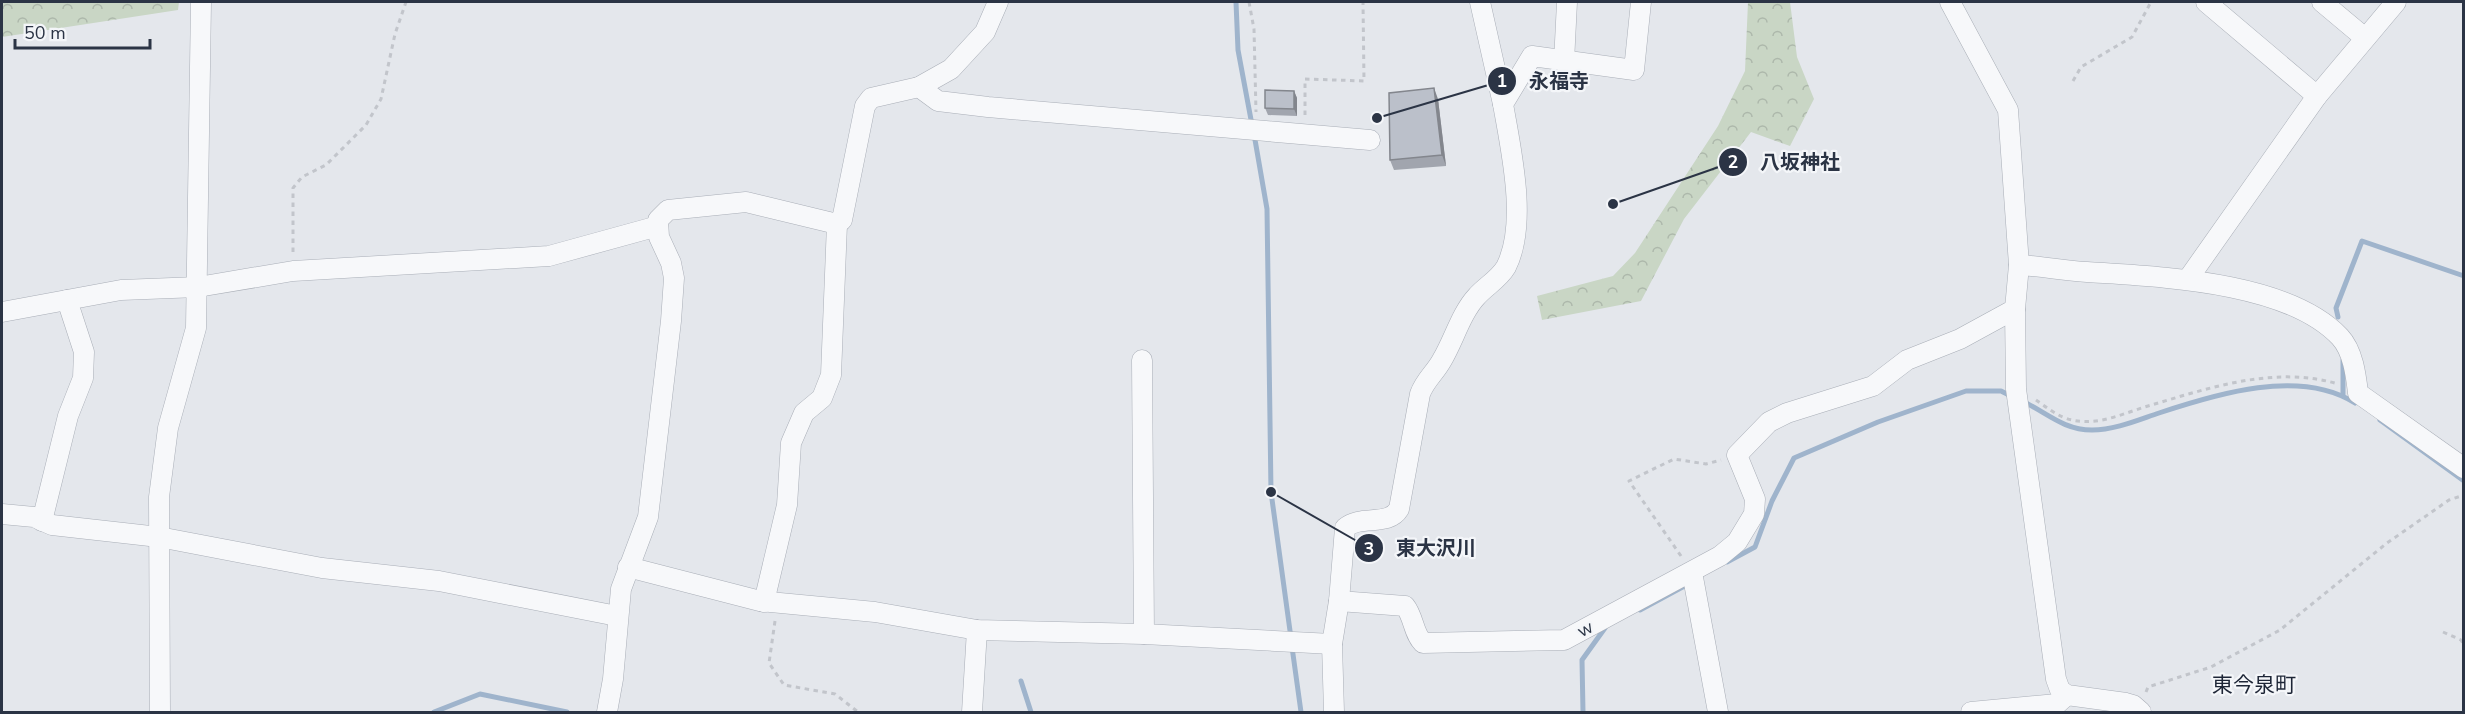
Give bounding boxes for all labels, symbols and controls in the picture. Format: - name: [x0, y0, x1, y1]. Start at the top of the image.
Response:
- scale bar: [15, 12, 150, 50]
- text: 50 m: [24, 21, 66, 45]
- callout: 永福寺: [1487, 62, 1601, 100]
- text: 永福寺: [1529, 68, 1589, 95]
- text: 1: [1497, 69, 1507, 93]
- callout: 八坂神社: [1718, 143, 1852, 181]
- text: 八坂神社: [1760, 149, 1840, 176]
- text: 2: [1728, 150, 1738, 174]
- callout: 東大沢川: [1354, 529, 1488, 567]
- text: 東大沢川: [1396, 535, 1476, 562]
- text: 3: [1364, 537, 1374, 561]
- street label: w: [1573, 615, 1597, 643]
- district label: 東今泉町: [2212, 671, 2296, 699]

